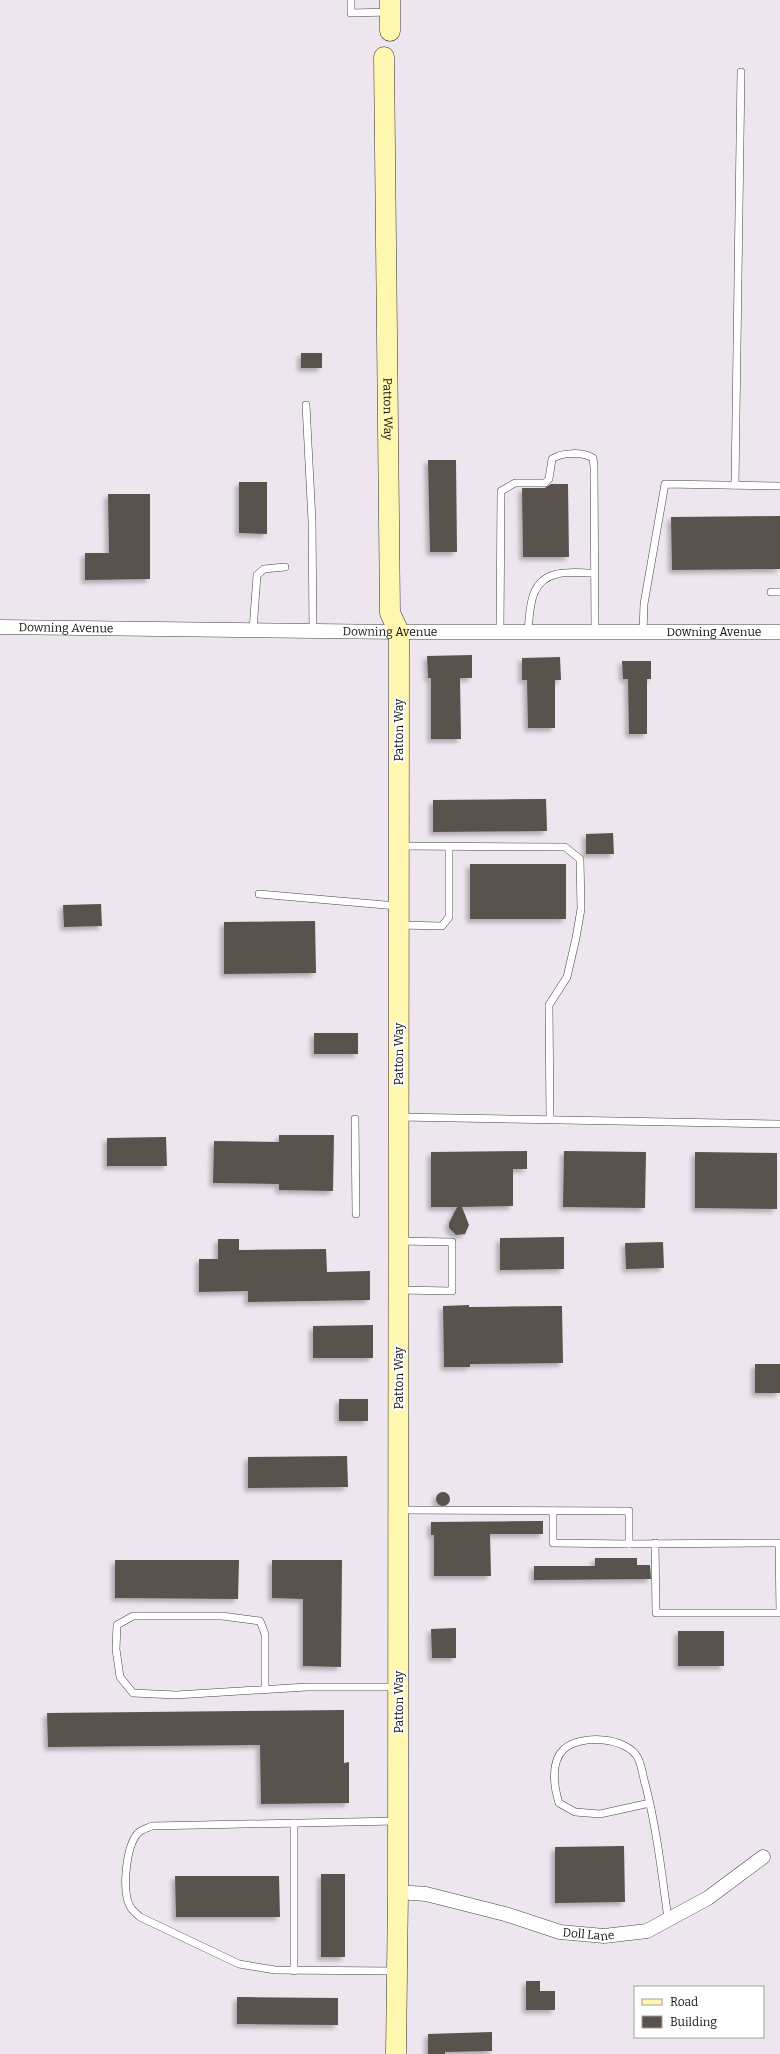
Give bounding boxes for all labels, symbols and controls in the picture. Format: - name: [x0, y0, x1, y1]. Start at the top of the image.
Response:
- street label: Patton Way: [380, 378, 395, 441]
- street label: Downing Avenue: [18, 620, 114, 635]
- street label: Downing Avenue: [342, 624, 437, 639]
- street label: Downing Avenue: [666, 625, 761, 639]
- street label: Patton Way: [392, 698, 406, 761]
- street label: Patton Way: [392, 1022, 406, 1085]
- street label: Patton Way: [392, 1346, 406, 1409]
- street label: Patton Way: [392, 1670, 406, 1733]
- street label: Doll Lane: [562, 1925, 615, 1943]
- legend: [634, 1986, 764, 2038]
- text: Road: [670, 1995, 698, 2009]
- text: Building: [670, 2015, 717, 2029]

